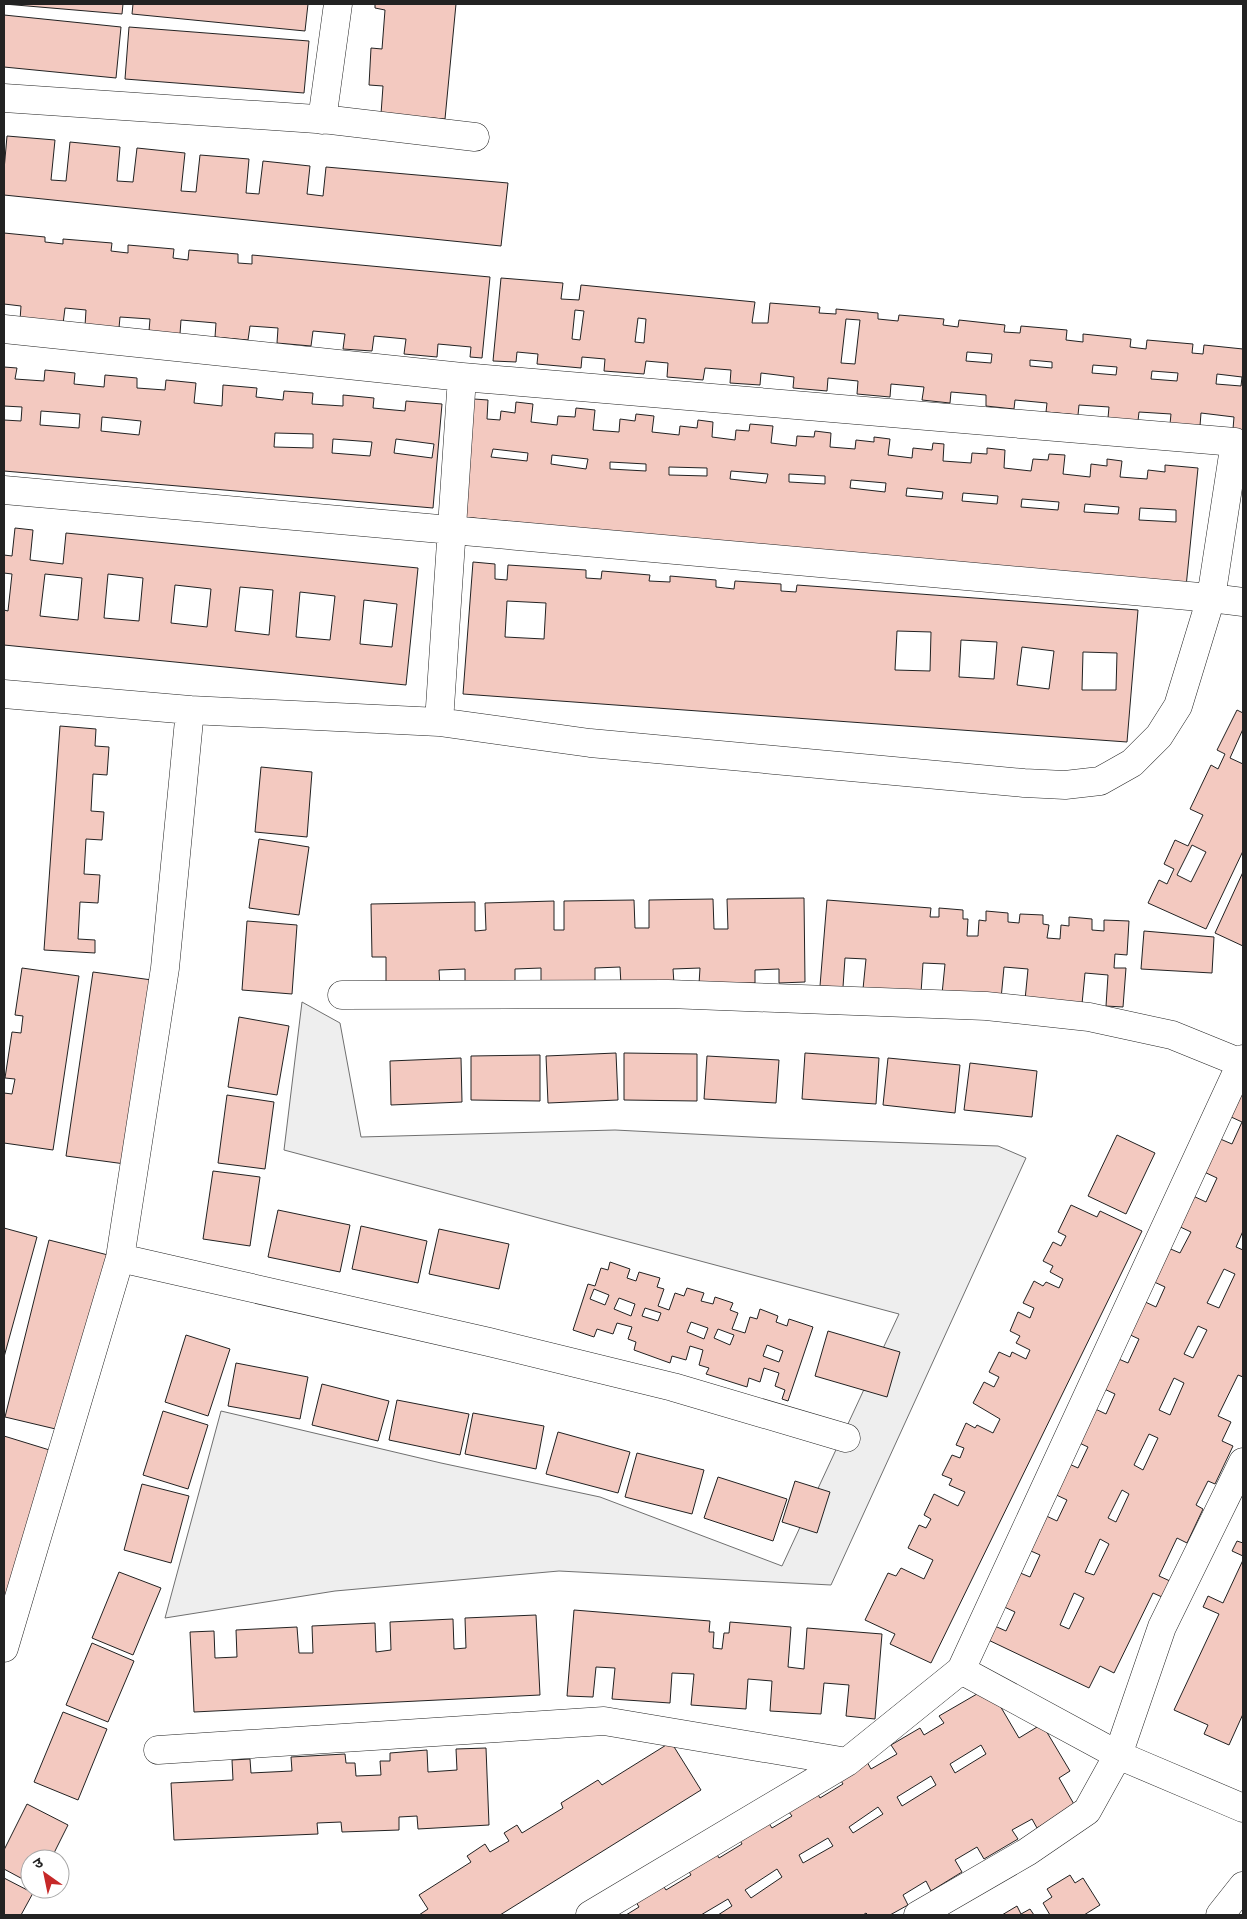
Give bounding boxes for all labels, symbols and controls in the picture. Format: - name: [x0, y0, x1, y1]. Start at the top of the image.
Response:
- north arrow: [20, 1849, 70, 1899]
- text: उ: [30, 1853, 47, 1873]

